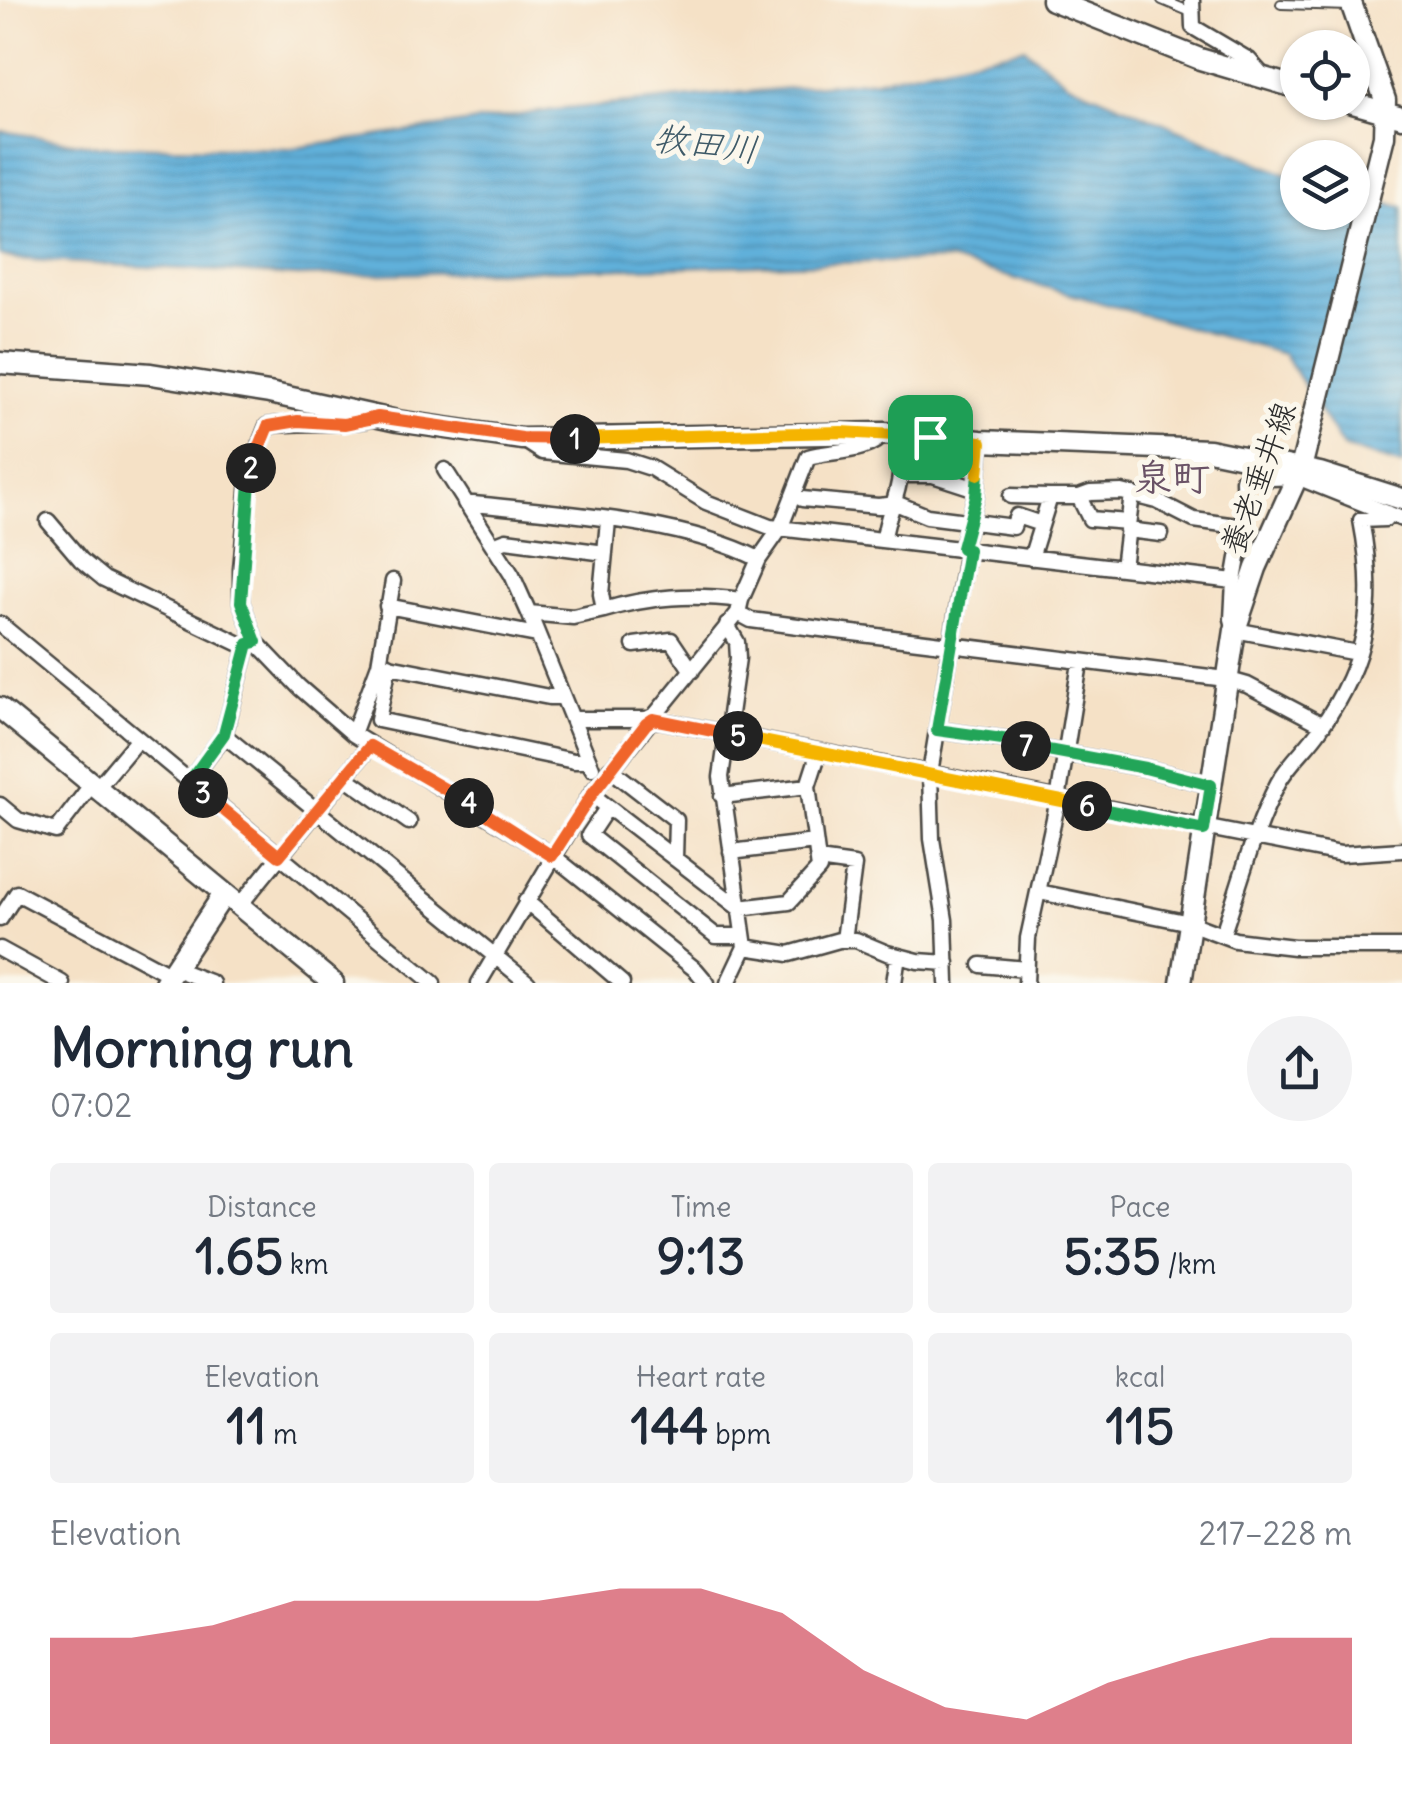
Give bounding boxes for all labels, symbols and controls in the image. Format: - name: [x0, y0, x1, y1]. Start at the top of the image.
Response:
- map controls: [1280, 30, 1370, 230]
- button: locate: [1280, 30, 1370, 120]
- water label: 牧田川: [651, 115, 761, 171]
- button: layers: [1280, 140, 1370, 230]
- pin: [888, 395, 973, 480]
- street label: 養老垂井線: [1211, 396, 1305, 560]
- icon: arrive: [903, 410, 958, 465]
- pin: 1: [550, 414, 600, 464]
- text: 1: [569, 421, 581, 457]
- pin: 2: [226, 443, 276, 493]
- text: 2: [243, 450, 259, 486]
- district label: 泉町: [1134, 454, 1210, 501]
- pin: 5: [713, 711, 763, 761]
- text: 5: [730, 718, 746, 754]
- pin: 7: [1001, 721, 1051, 771]
- text: 7: [1019, 728, 1033, 764]
- pin: 3: [178, 768, 228, 818]
- text: 3: [195, 775, 211, 811]
- pin: 4: [444, 778, 494, 828]
- pin: 6: [1062, 781, 1112, 831]
- text: 4: [461, 785, 477, 821]
- text: 6: [1079, 788, 1095, 824]
- text: Morning run: [50, 1013, 354, 1082]
- button: share: [1247, 1016, 1352, 1121]
- text: 07:02: [50, 1085, 132, 1126]
- text: Distance: [207, 1189, 317, 1225]
- text: Time: [671, 1189, 731, 1225]
- text: Pace: [1110, 1189, 1170, 1225]
- text: 1.65: [195, 1225, 283, 1288]
- text: 9:13: [657, 1225, 745, 1288]
- text: 5:35: [1064, 1225, 1161, 1288]
- text: km: [283, 1246, 329, 1282]
- text: /km: [1161, 1246, 1216, 1282]
- text: Elevation: [205, 1359, 319, 1395]
- text: Heart rate: [636, 1359, 766, 1395]
- text: kcal: [1115, 1359, 1165, 1395]
- text: 11: [227, 1395, 266, 1458]
- text: 144: [631, 1395, 709, 1458]
- text: 115: [1106, 1395, 1174, 1458]
- text: m: [266, 1416, 297, 1452]
- text: bpm: [709, 1416, 771, 1452]
- text: Elevation: [50, 1513, 181, 1554]
- text: 217–228 m: [1199, 1513, 1352, 1554]

